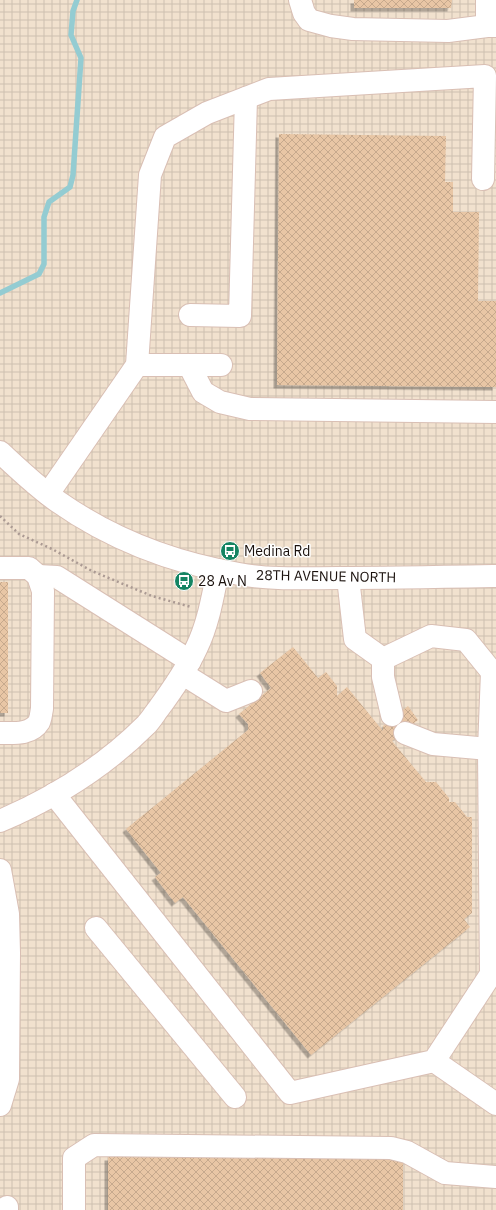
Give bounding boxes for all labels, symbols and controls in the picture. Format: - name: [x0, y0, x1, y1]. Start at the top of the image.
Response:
- bus stop icon: Medina Rd: [219, 540, 241, 562]
- place label: Medina Rd: [244, 542, 310, 560]
- street label: 28TH AVENUE NORTH: [256, 566, 396, 586]
- bus stop icon: 28 Av N: [173, 570, 195, 592]
- place label: 28 Av N: [198, 572, 247, 590]

